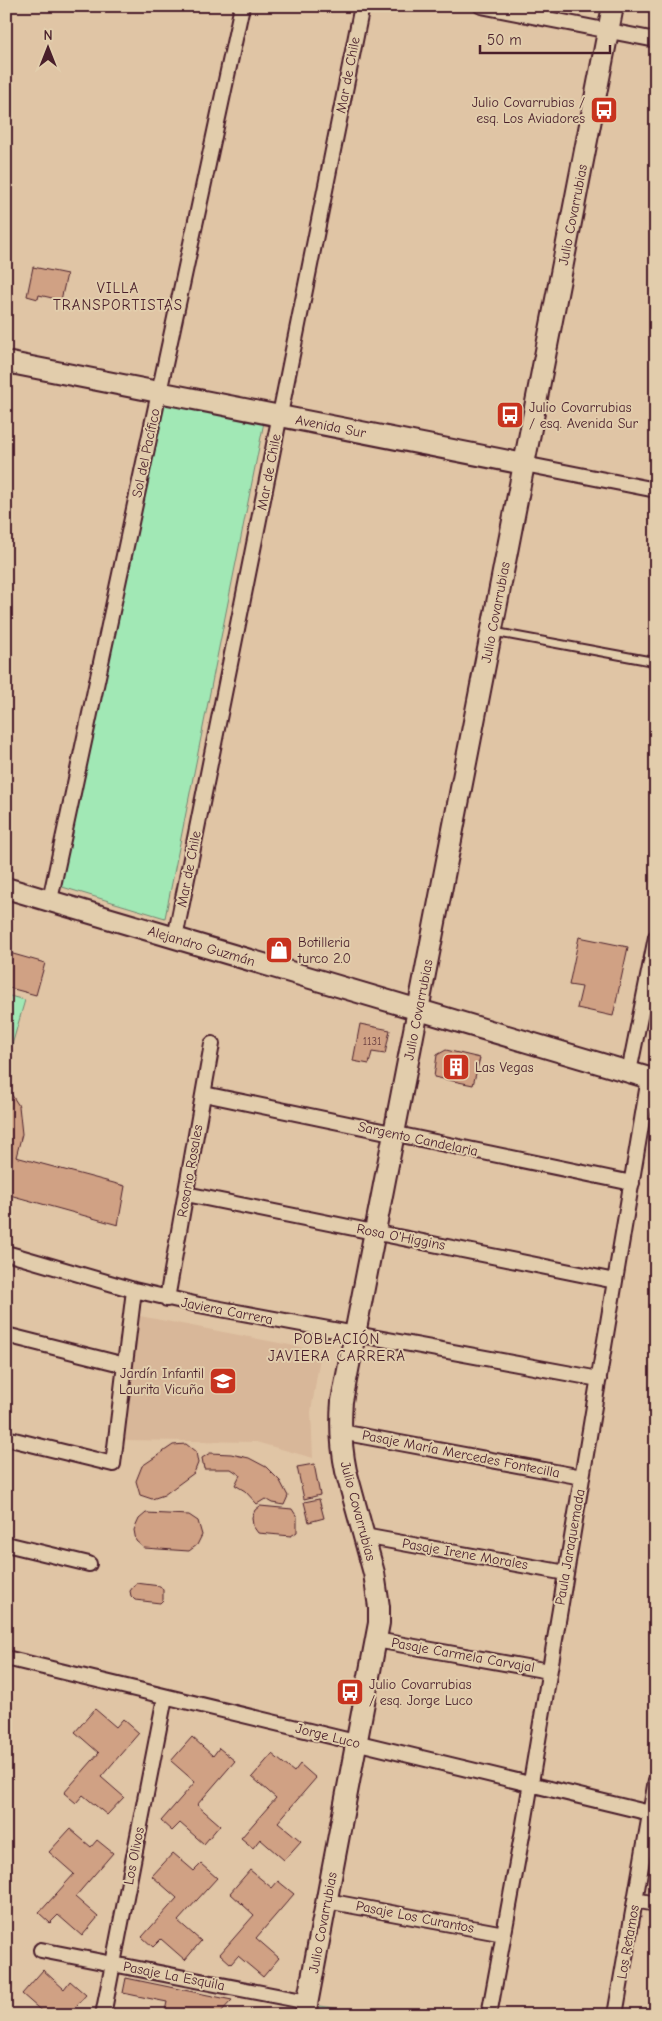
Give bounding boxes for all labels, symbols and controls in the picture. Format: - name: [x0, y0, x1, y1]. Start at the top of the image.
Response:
- north arrow: [22, 22, 72, 72]
- scale bar: [480, 22, 610, 54]
- text: N: [43, 27, 53, 44]
- text: 50 m: [487, 31, 522, 49]
- street label: Mar de Chile: [332, 35, 364, 115]
- place label: Julio Covarrubias / esq. Los Aviadores: [472, 94, 585, 127]
- bus stop icon: Julio Covarrubias / esq. Los Aviadores: [589, 95, 619, 125]
- street label: Julio Covarrubias: [554, 162, 591, 267]
- district label: VILLA TRANSPORTISTAS: [53, 279, 183, 314]
- place label: Julio Covarrubias / esq. Avenida Sur: [529, 399, 639, 432]
- bus stop icon: Julio Covarrubias / esq. Avenida Sur: [495, 400, 525, 430]
- street label: Sol del Pacífico: [128, 407, 164, 499]
- street label: Avenida Sur: [294, 411, 368, 441]
- street label: Mar de Chile: [253, 432, 285, 512]
- street label: Julio Covarrubias: [477, 560, 513, 664]
- street label: Mar de Chile: [173, 829, 205, 909]
- street label: Alejandro Guzmán: [146, 922, 257, 970]
- place label: Botilleria turco 2.0: [297, 934, 351, 967]
- shop icon: Botilleria turco 2.0: [264, 935, 294, 965]
- street label: Julio Covarrubias: [400, 958, 436, 1062]
- house number: 1131: [363, 1035, 381, 1048]
- building icon: Las Vegas: [441, 1052, 471, 1082]
- place label: Las Vegas: [475, 1059, 534, 1076]
- street label: Sargento Candelaria: [356, 1118, 480, 1160]
- street label: Rosario Rosales: [173, 1123, 207, 1219]
- street label: Rosa O'Higgins: [355, 1220, 447, 1254]
- street label: Javiera Carrera: [180, 1294, 274, 1328]
- district label: POBLACIÓN JAVIERA CARRERA: [268, 1329, 406, 1365]
- place label: Jardín Infantil Laurita Vicuña: [119, 1365, 204, 1398]
- school or university icon: Jardín Infantil Laurita Vicuña: [208, 1366, 238, 1396]
- street label: Pasaje María Mercedes Fontecilla: [361, 1426, 561, 1482]
- street label: Julio Covarrubias: [337, 1459, 380, 1563]
- street label: Paula Jaraquemada: [551, 1488, 589, 1606]
- street label: Pasaje Irene Morales: [401, 1535, 529, 1573]
- street label: Pasaje Carmela Carvajal: [390, 1634, 536, 1676]
- place label: Julio Covarrubias / esq. Jorge Luco: [369, 1676, 473, 1709]
- bus stop icon: Julio Covarrubias / esq. Jorge Luco: [335, 1677, 365, 1707]
- street label: Jorge Luco: [294, 1720, 362, 1752]
- street label: Los Olivos: [120, 1825, 148, 1886]
- street label: Julio Covarrubias: [305, 1870, 340, 1975]
- street label: Pasaje Los Curantos: [355, 1897, 476, 1937]
- street label: Los Retamos: [613, 1903, 643, 1981]
- street label: Pasaje La Esquila: [122, 1958, 226, 1994]

